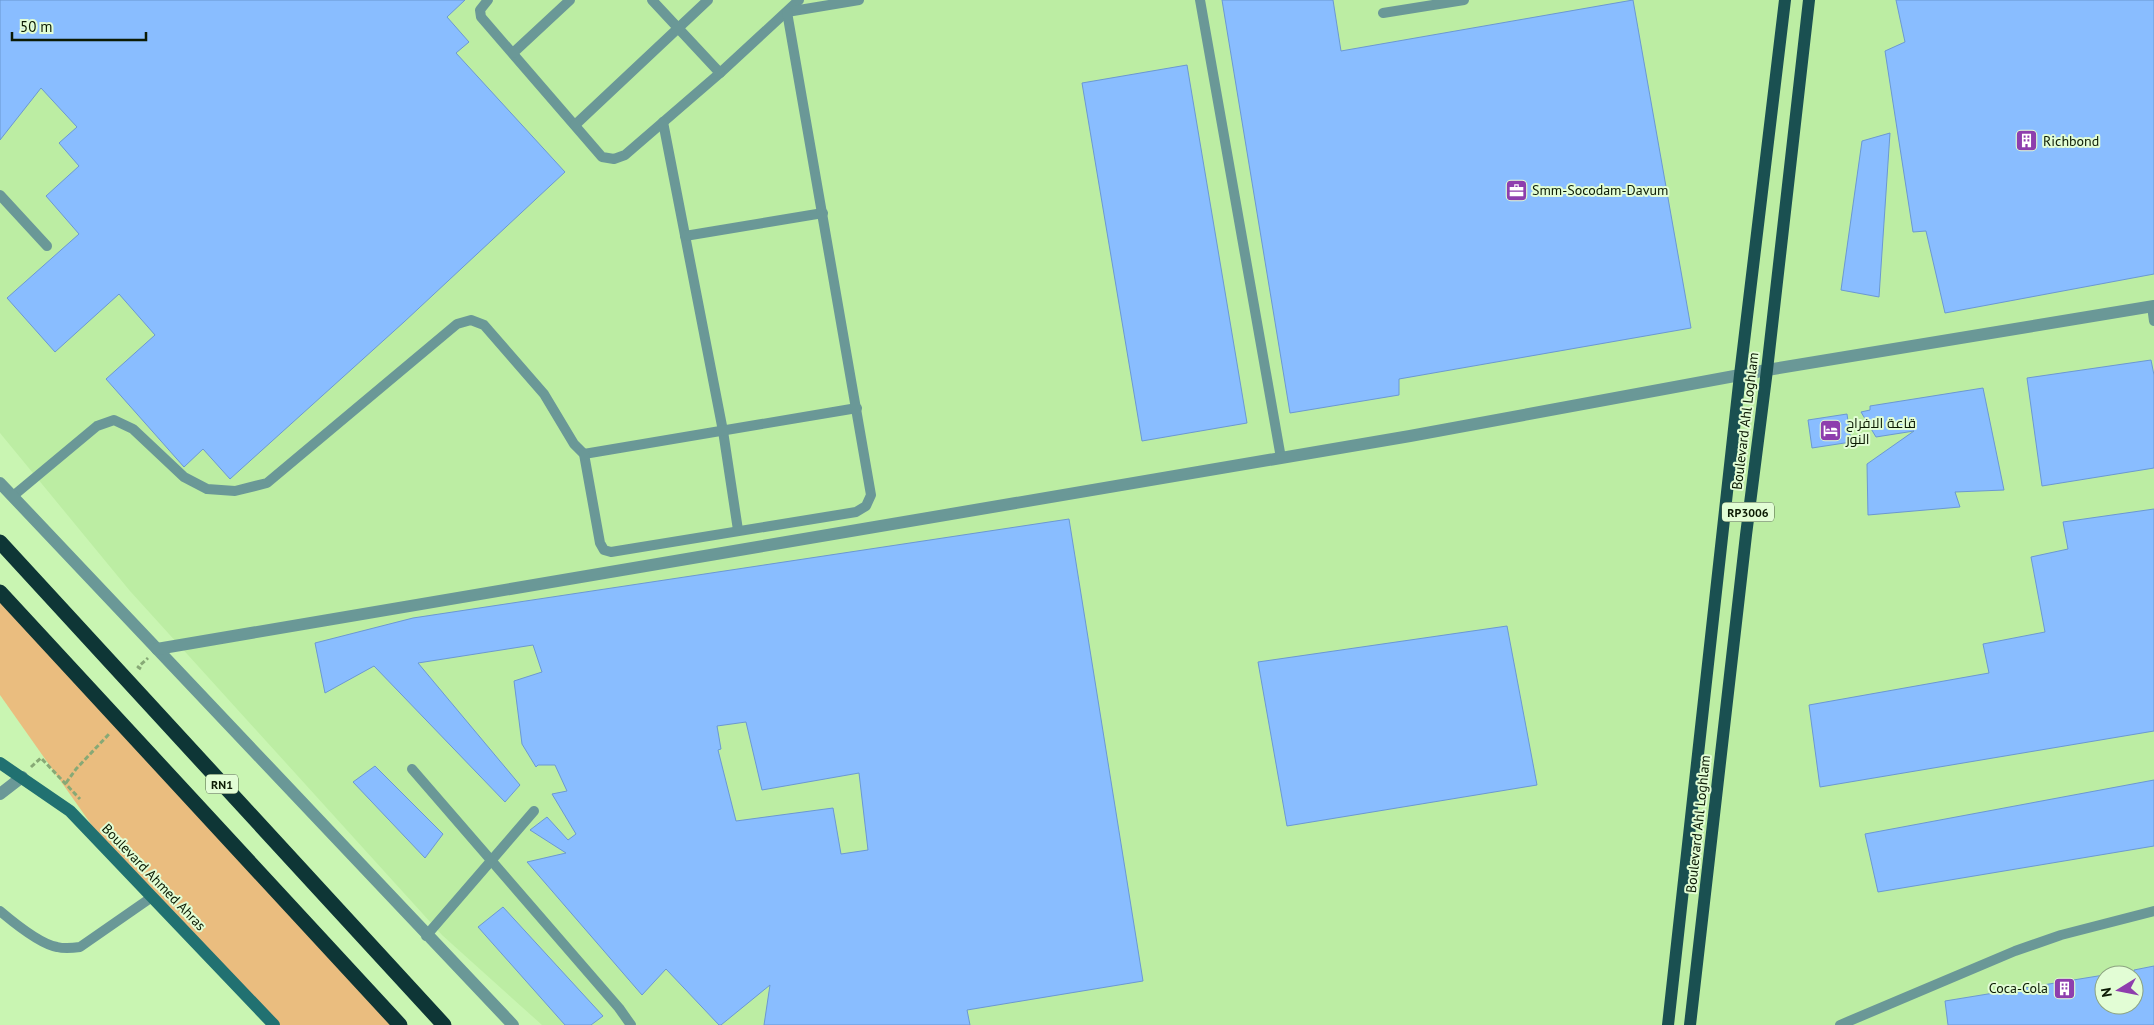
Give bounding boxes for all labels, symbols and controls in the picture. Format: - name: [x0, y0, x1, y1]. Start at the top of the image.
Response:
- scale bar: [12, 10, 146, 42]
- text: 50 m: [20, 17, 53, 36]
- building icon: Richbond: [2015, 129, 2039, 153]
- place label: Richbond: [2043, 132, 2099, 150]
- office icon: Smm-Socodam-Davum: [1504, 178, 1528, 202]
- place label: Smm-Socodam-Davum: [1532, 181, 1668, 199]
- street label: Boulevard Ahl Loghlam: [1728, 351, 1762, 491]
- place label: قاعة الافراح النور: [1845, 414, 1916, 448]
- hotel icon: قاعة الافراح النور: [1818, 419, 1842, 443]
- road number: RP3006: [1722, 502, 1774, 522]
- street label: Boulevard Ahl Loghlam: [1682, 754, 1714, 894]
- road number: RN1: [206, 774, 238, 794]
- street label: Boulevard Ahmed Ahras: [98, 820, 210, 934]
- north arrow: [2094, 965, 2144, 1015]
- building icon: Coca-Cola: [2052, 976, 2076, 1000]
- place label: Coca-Cola: [1989, 979, 2048, 997]
- text: N: [2097, 986, 2116, 998]

